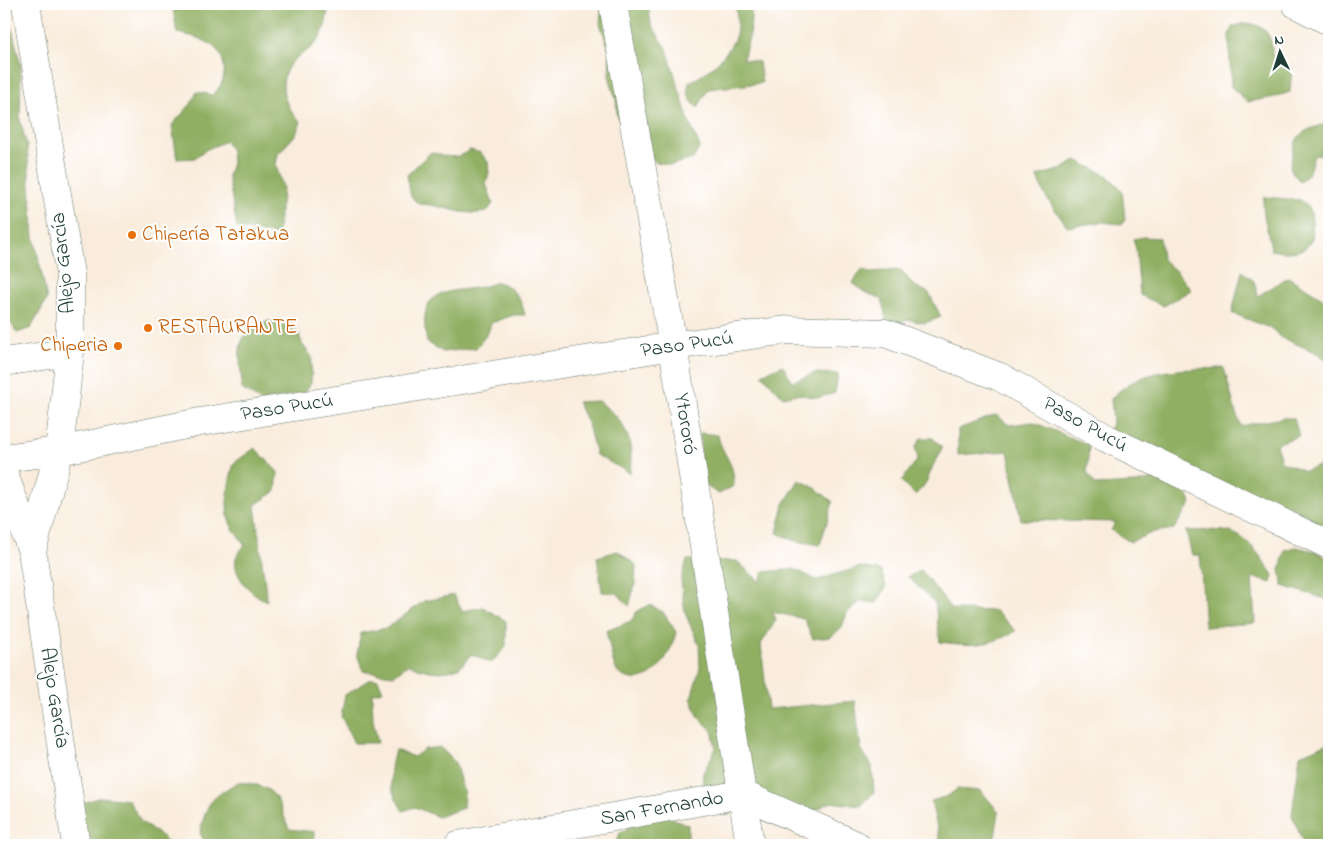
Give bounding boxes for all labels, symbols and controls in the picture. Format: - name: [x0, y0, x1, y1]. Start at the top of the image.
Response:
- north arrow: [1256, 28, 1306, 78]
- text: N: [1274, 30, 1285, 51]
- street label: Alejo García: [44, 211, 84, 315]
- place label: Chipería Tatakua: [142, 220, 289, 250]
- marker: Chipería Tatakua: [126, 229, 138, 241]
- place label: RESTAURANTE: [158, 313, 298, 343]
- marker: RESTAURANTE: [142, 322, 154, 334]
- street label: Paso Pucú: [639, 324, 735, 366]
- place label: Chiperia: [40, 331, 108, 361]
- marker: Chiperia: [112, 340, 124, 352]
- street label: Paso Pucú: [239, 386, 335, 430]
- street label: Paso Pucú: [1037, 389, 1133, 461]
- street label: Ytororó: [665, 391, 705, 457]
- street label: Alejo García: [31, 645, 77, 751]
- street label: San Fernando: [598, 783, 726, 835]

